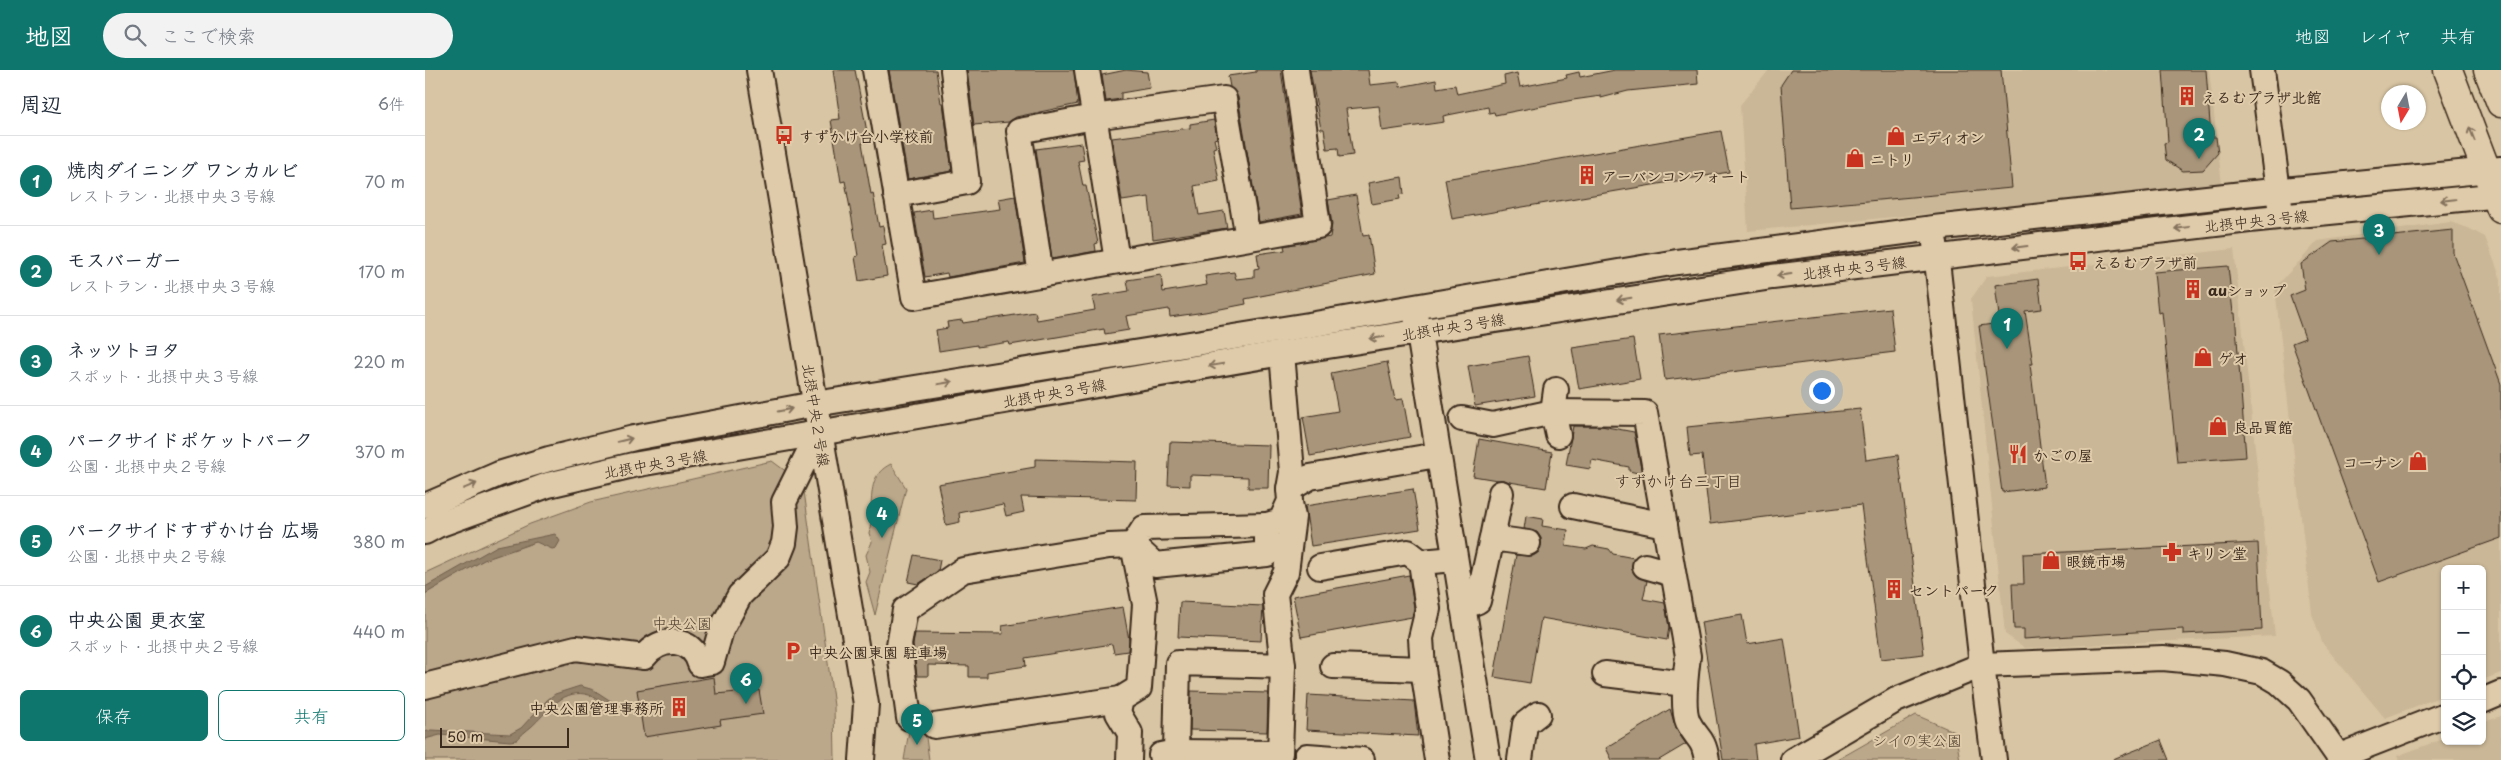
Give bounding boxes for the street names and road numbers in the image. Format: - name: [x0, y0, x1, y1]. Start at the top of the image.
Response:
- street label: 北摂中央３号線: [2203, 203, 2309, 237]
- street label: 北摂中央３号線: [1800, 249, 1908, 285]
- street label: 北摂中央３号線: [1399, 306, 1507, 346]
- street label: 北摂中央２号線: [797, 361, 837, 469]
- street label: 北摂中央３号線: [1000, 372, 1108, 412]
- street label: 北摂中央３号線: [601, 443, 709, 483]

